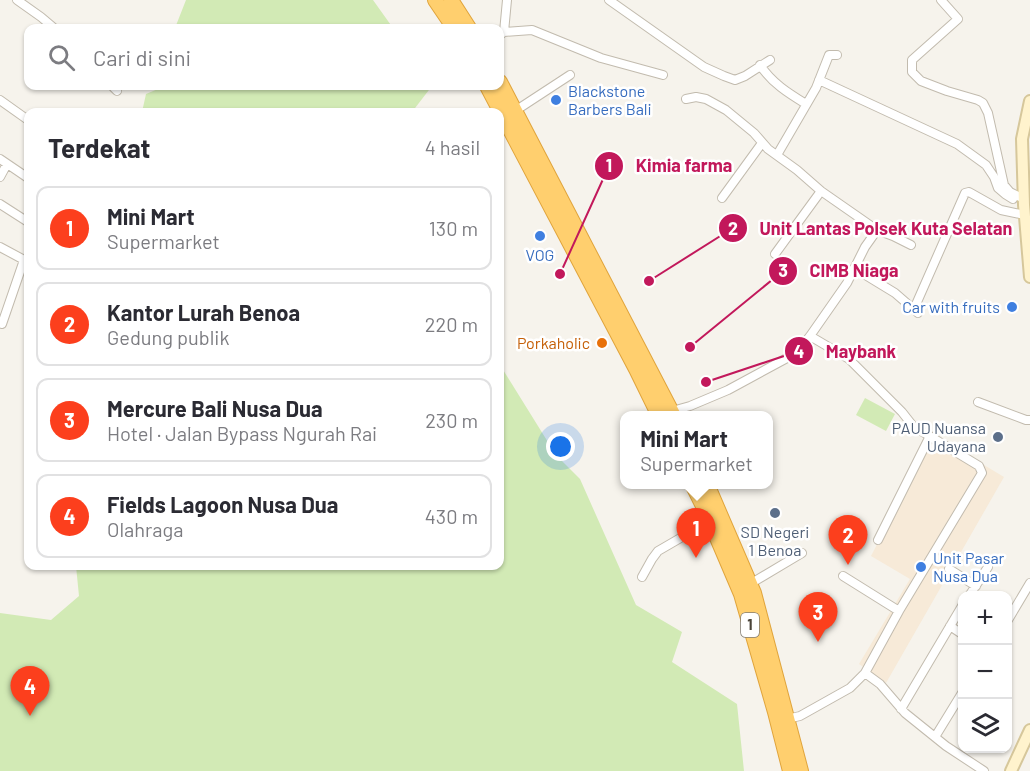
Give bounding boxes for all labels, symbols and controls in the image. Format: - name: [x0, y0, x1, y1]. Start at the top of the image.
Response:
- search box: [24, 24, 504, 90]
- icon: search: [45, 41, 78, 74]
- text: Cari di sini: [93, 44, 191, 70]
- place label: Blackstone Barbers Bali: [568, 81, 652, 118]
- marker: Blackstone Barbers Bali: [549, 93, 563, 107]
- text: Terdekat: [48, 132, 150, 163]
- text: 4 hasil: [425, 135, 480, 159]
- callout: Kimia farma: [594, 148, 744, 184]
- text: 1: [606, 154, 612, 176]
- text: Kimia farma: [636, 154, 732, 176]
- text: Mini Mart: [107, 203, 195, 229]
- callout: Unit Lantas Polsek Kuta Selatan: [718, 210, 1025, 246]
- text: 1: [66, 216, 73, 240]
- text: 130 m: [429, 216, 478, 240]
- text: 2: [728, 217, 738, 239]
- text: Unit Lantas Polsek Kuta Selatan: [760, 217, 1012, 239]
- text: Supermarket: [107, 229, 220, 253]
- marker: VOG: [533, 229, 547, 243]
- place label: VOG: [526, 245, 554, 264]
- callout: CIMB Niaga: [768, 253, 911, 289]
- text: 3: [778, 259, 788, 281]
- text: CIMB Niaga: [810, 259, 898, 281]
- place label: Car with fruits: [902, 297, 1000, 316]
- text: Kantor Lurah Benoa: [107, 299, 300, 325]
- marker: Car with fruits: [1005, 300, 1019, 314]
- text: 2: [64, 312, 75, 336]
- text: 220 m: [425, 312, 478, 336]
- text: Gedung publik: [107, 325, 229, 349]
- place label: Porkaholic: [517, 333, 590, 352]
- callout: Maybank: [784, 333, 908, 369]
- marker: Porkaholic: [595, 336, 609, 350]
- text: 4: [794, 340, 805, 362]
- text: Maybank: [826, 340, 897, 362]
- text: Mercure Bali Nusa Dua: [107, 395, 323, 421]
- text: 3: [64, 408, 75, 432]
- text: 230 m: [425, 408, 478, 432]
- popup: [620, 411, 773, 489]
- place label: PAUD Nuansa Udayana: [892, 418, 986, 455]
- text: Hotel · Jalan Bypass Ngurah Rai: [107, 421, 377, 445]
- text: Mini Mart: [640, 425, 728, 451]
- marker: PAUD Nuansa Udayana: [991, 430, 1005, 444]
- your location: [546, 432, 575, 461]
- text: Supermarket: [640, 451, 753, 475]
- text: Fields Lagoon Nusa Dua: [107, 491, 338, 517]
- text: 4: [63, 504, 76, 528]
- text: 430 m: [425, 504, 478, 528]
- marker: SD Negeri 1 Benoa: [768, 506, 782, 520]
- pin: 1: [676, 508, 716, 558]
- pin: 2: [828, 516, 868, 565]
- text: Olahraga: [107, 517, 183, 541]
- place label: SD Negeri 1 Benoa: [741, 522, 809, 559]
- place label: Unit Pasar Nusa Dua: [933, 548, 1005, 585]
- marker: Unit Pasar Nusa Dua: [914, 560, 928, 574]
- map controls: [958, 591, 1012, 753]
- button: +: [958, 591, 1012, 645]
- pin: 3: [798, 592, 838, 642]
- road number: 1: [741, 613, 759, 637]
- button: −: [958, 645, 1012, 699]
- pin: 4: [10, 666, 50, 716]
- button: layers: [958, 699, 1012, 753]

